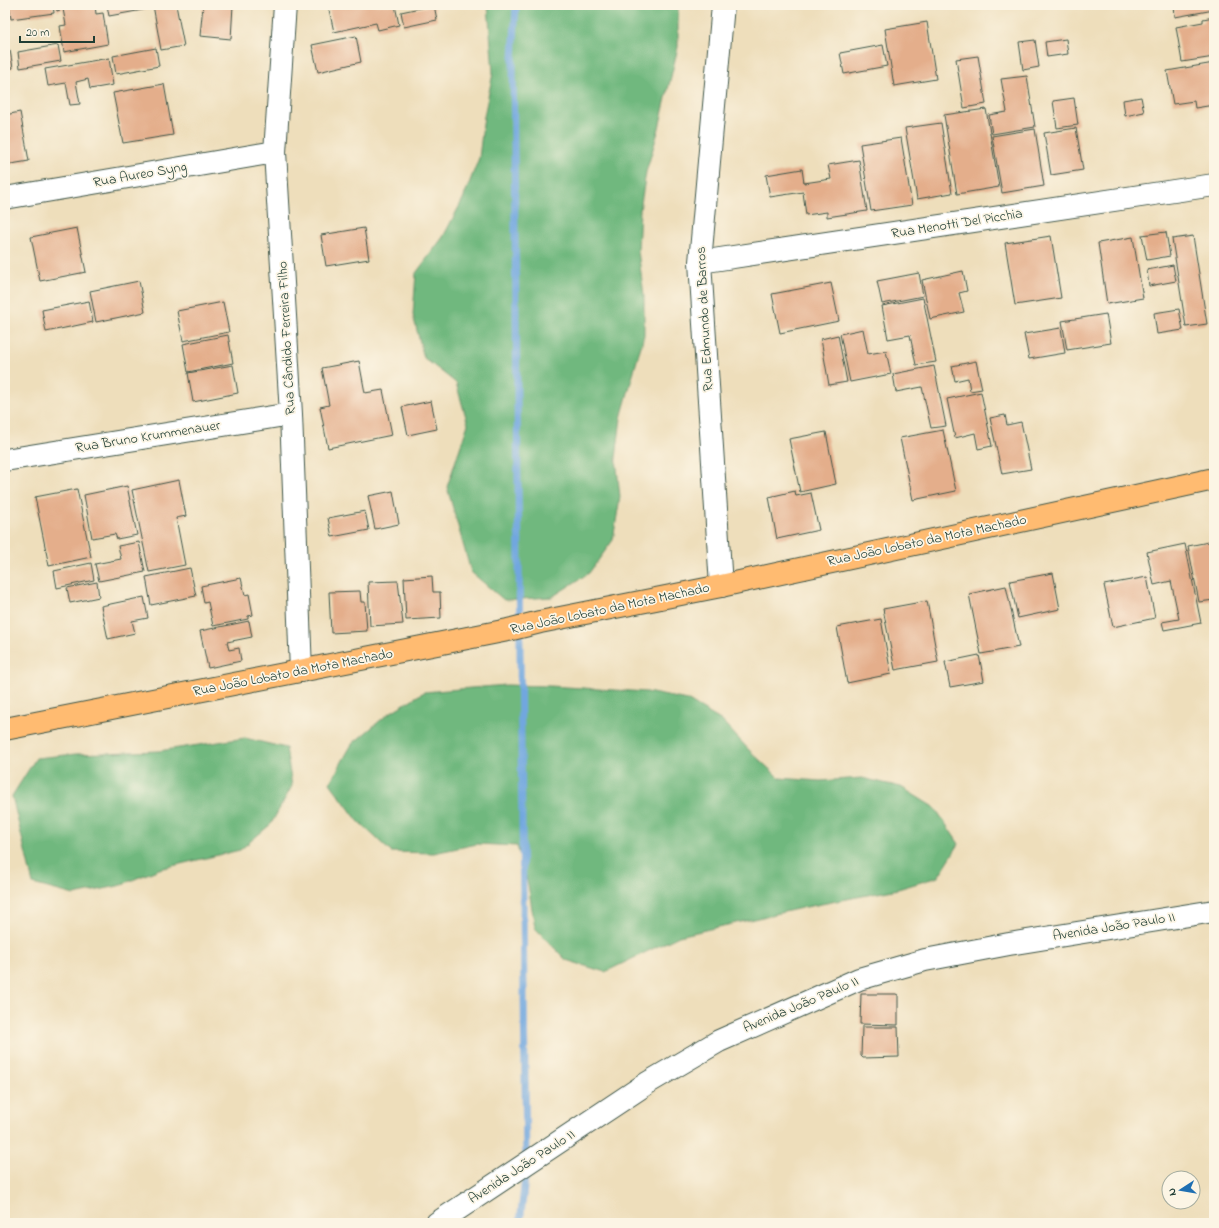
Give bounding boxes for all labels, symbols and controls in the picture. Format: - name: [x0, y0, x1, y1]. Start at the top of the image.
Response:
- scale bar: [20, 18, 94, 44]
- text: 20 m: [26, 24, 49, 42]
- street label: Rua Aureo Syng: [92, 156, 189, 195]
- street label: Rua Menotti Del Picchia: [890, 203, 1024, 245]
- street label: Rua Edmundo de Barros: [691, 246, 719, 392]
- street label: Rua Cândido Ferreira Filho: [272, 261, 302, 415]
- street label: Rua Bruno Krummenauer: [74, 415, 223, 459]
- street label: Rua João Lobato da Mota Machado: [825, 510, 1029, 572]
- street label: Rua João Lobato da Mota Machado: [508, 578, 712, 640]
- street label: Rua João Lobato da Mota Machado: [191, 643, 395, 703]
- street label: Avenida João Paulo II: [1051, 907, 1177, 947]
- street label: Avenida João Paulo II: [740, 971, 862, 1039]
- street label: Avenida João Paulo II: [464, 1125, 580, 1209]
- north arrow: [1161, 1170, 1201, 1210]
- text: N: [1164, 1187, 1181, 1197]

